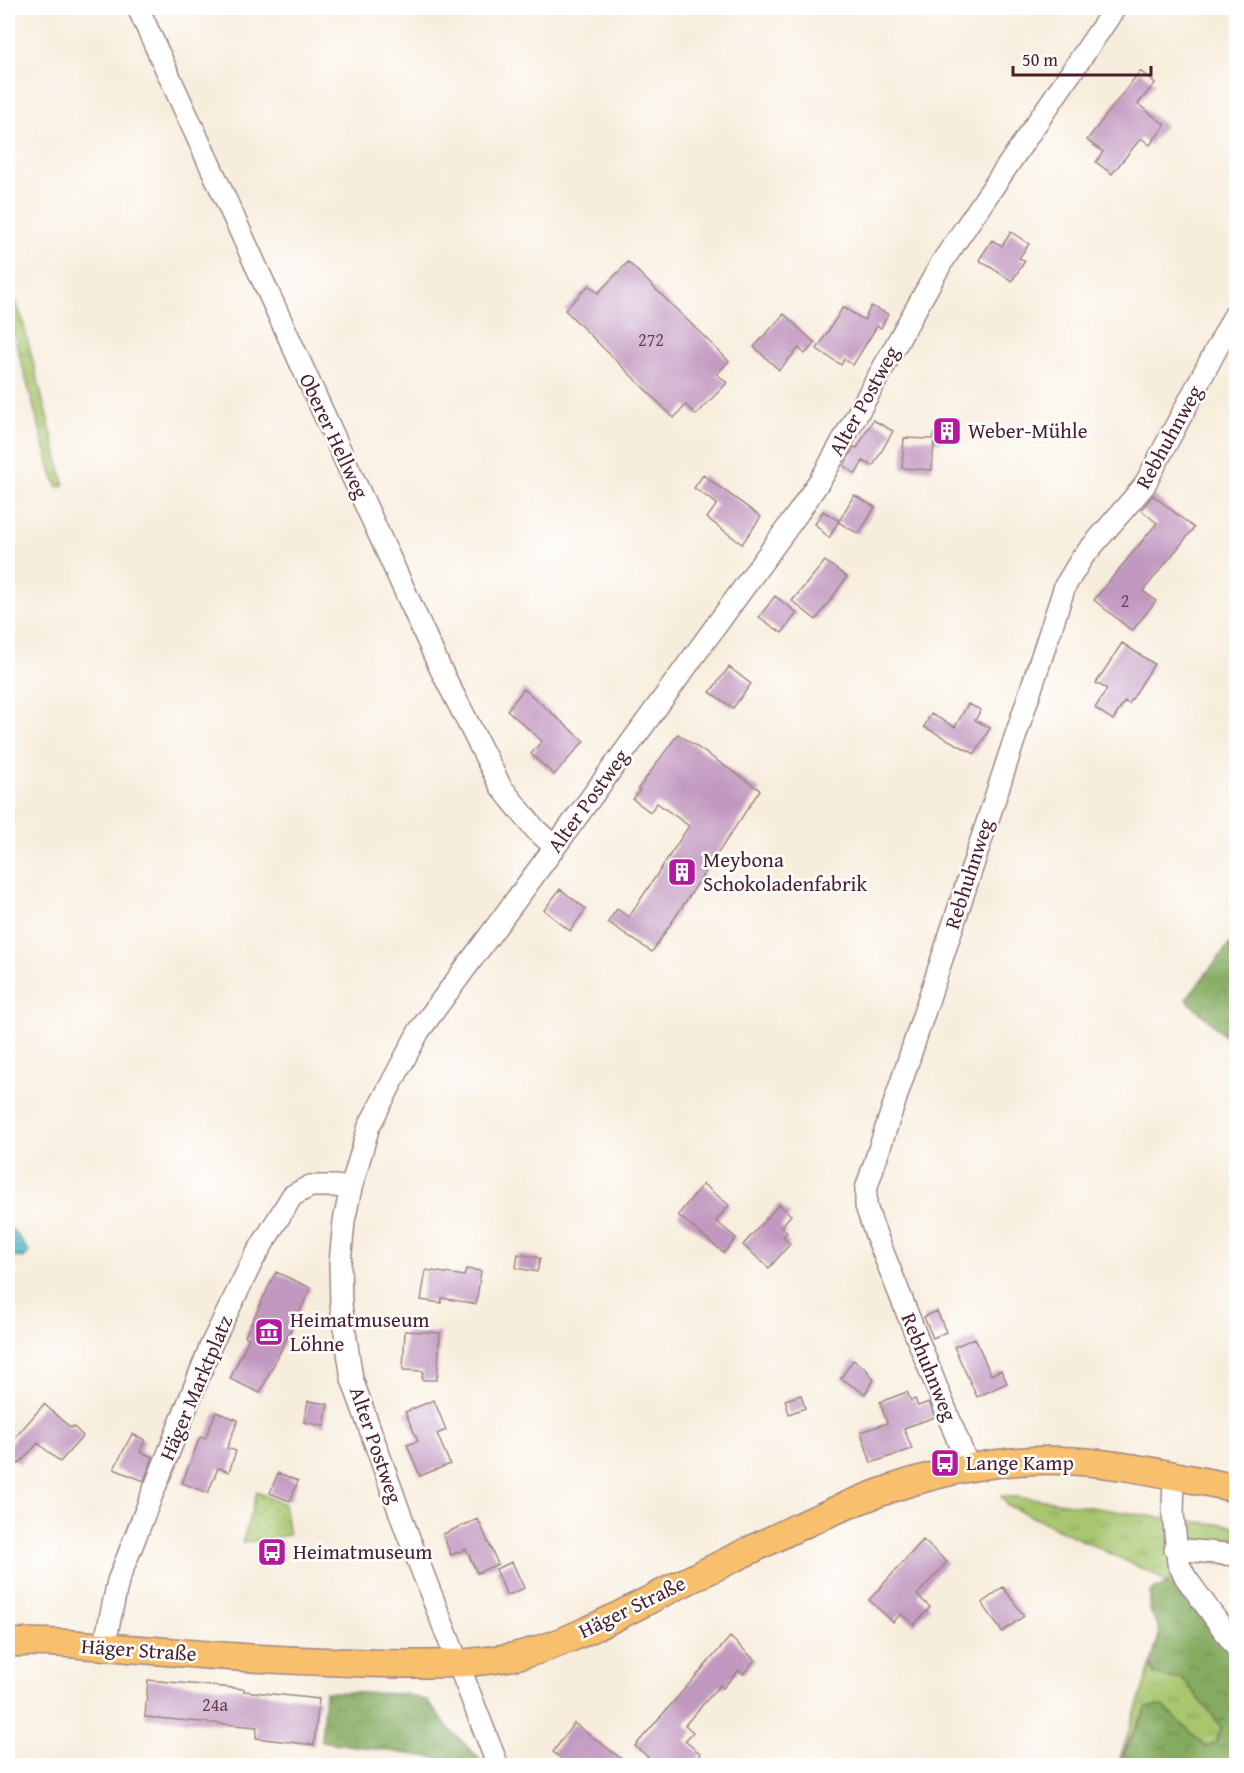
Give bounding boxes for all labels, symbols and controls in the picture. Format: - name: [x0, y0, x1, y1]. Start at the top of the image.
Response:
- scale bar: [1013, 39, 1151, 77]
- text: 50 m: [1022, 46, 1058, 73]
- house number: 272: [638, 326, 664, 353]
- street label: Alter Postweg: [820, 340, 907, 462]
- street label: Oberer Hellweg: [292, 368, 377, 504]
- street label: Rebhuhnweg: [1127, 379, 1210, 494]
- building icon: Weber-Mühle: [931, 415, 963, 447]
- place label: Weber-Mühle: [968, 415, 1088, 446]
- house number: 2: [1121, 587, 1129, 614]
- street label: Alter Postweg: [539, 742, 636, 859]
- street label: Rebhuhnweg: [936, 814, 1001, 933]
- place label: Meybona Schokoladenfabrik: [703, 844, 867, 899]
- building icon: Meybona Schokoladenfabrik: [666, 856, 698, 888]
- place label: Heimatmuseum Löhne: [290, 1304, 429, 1359]
- street label: Rebhuhnweg: [894, 1308, 965, 1426]
- street label: Häger Marktplatz: [151, 1310, 240, 1465]
- museum icon: Heimatmuseum Löhne: [253, 1316, 285, 1348]
- street label: Alter Postweg: [342, 1382, 411, 1508]
- bus stop icon: Lange Kamp: [929, 1447, 961, 1479]
- place label: Lange Kamp: [966, 1447, 1074, 1478]
- bus stop icon: Heimatmuseum: [256, 1536, 288, 1568]
- place label: Heimatmuseum: [293, 1536, 432, 1567]
- street label: Häger Straße: [573, 1567, 691, 1646]
- street label: Häger Straße: [80, 1630, 198, 1669]
- house number: 24a: [202, 1691, 228, 1718]

